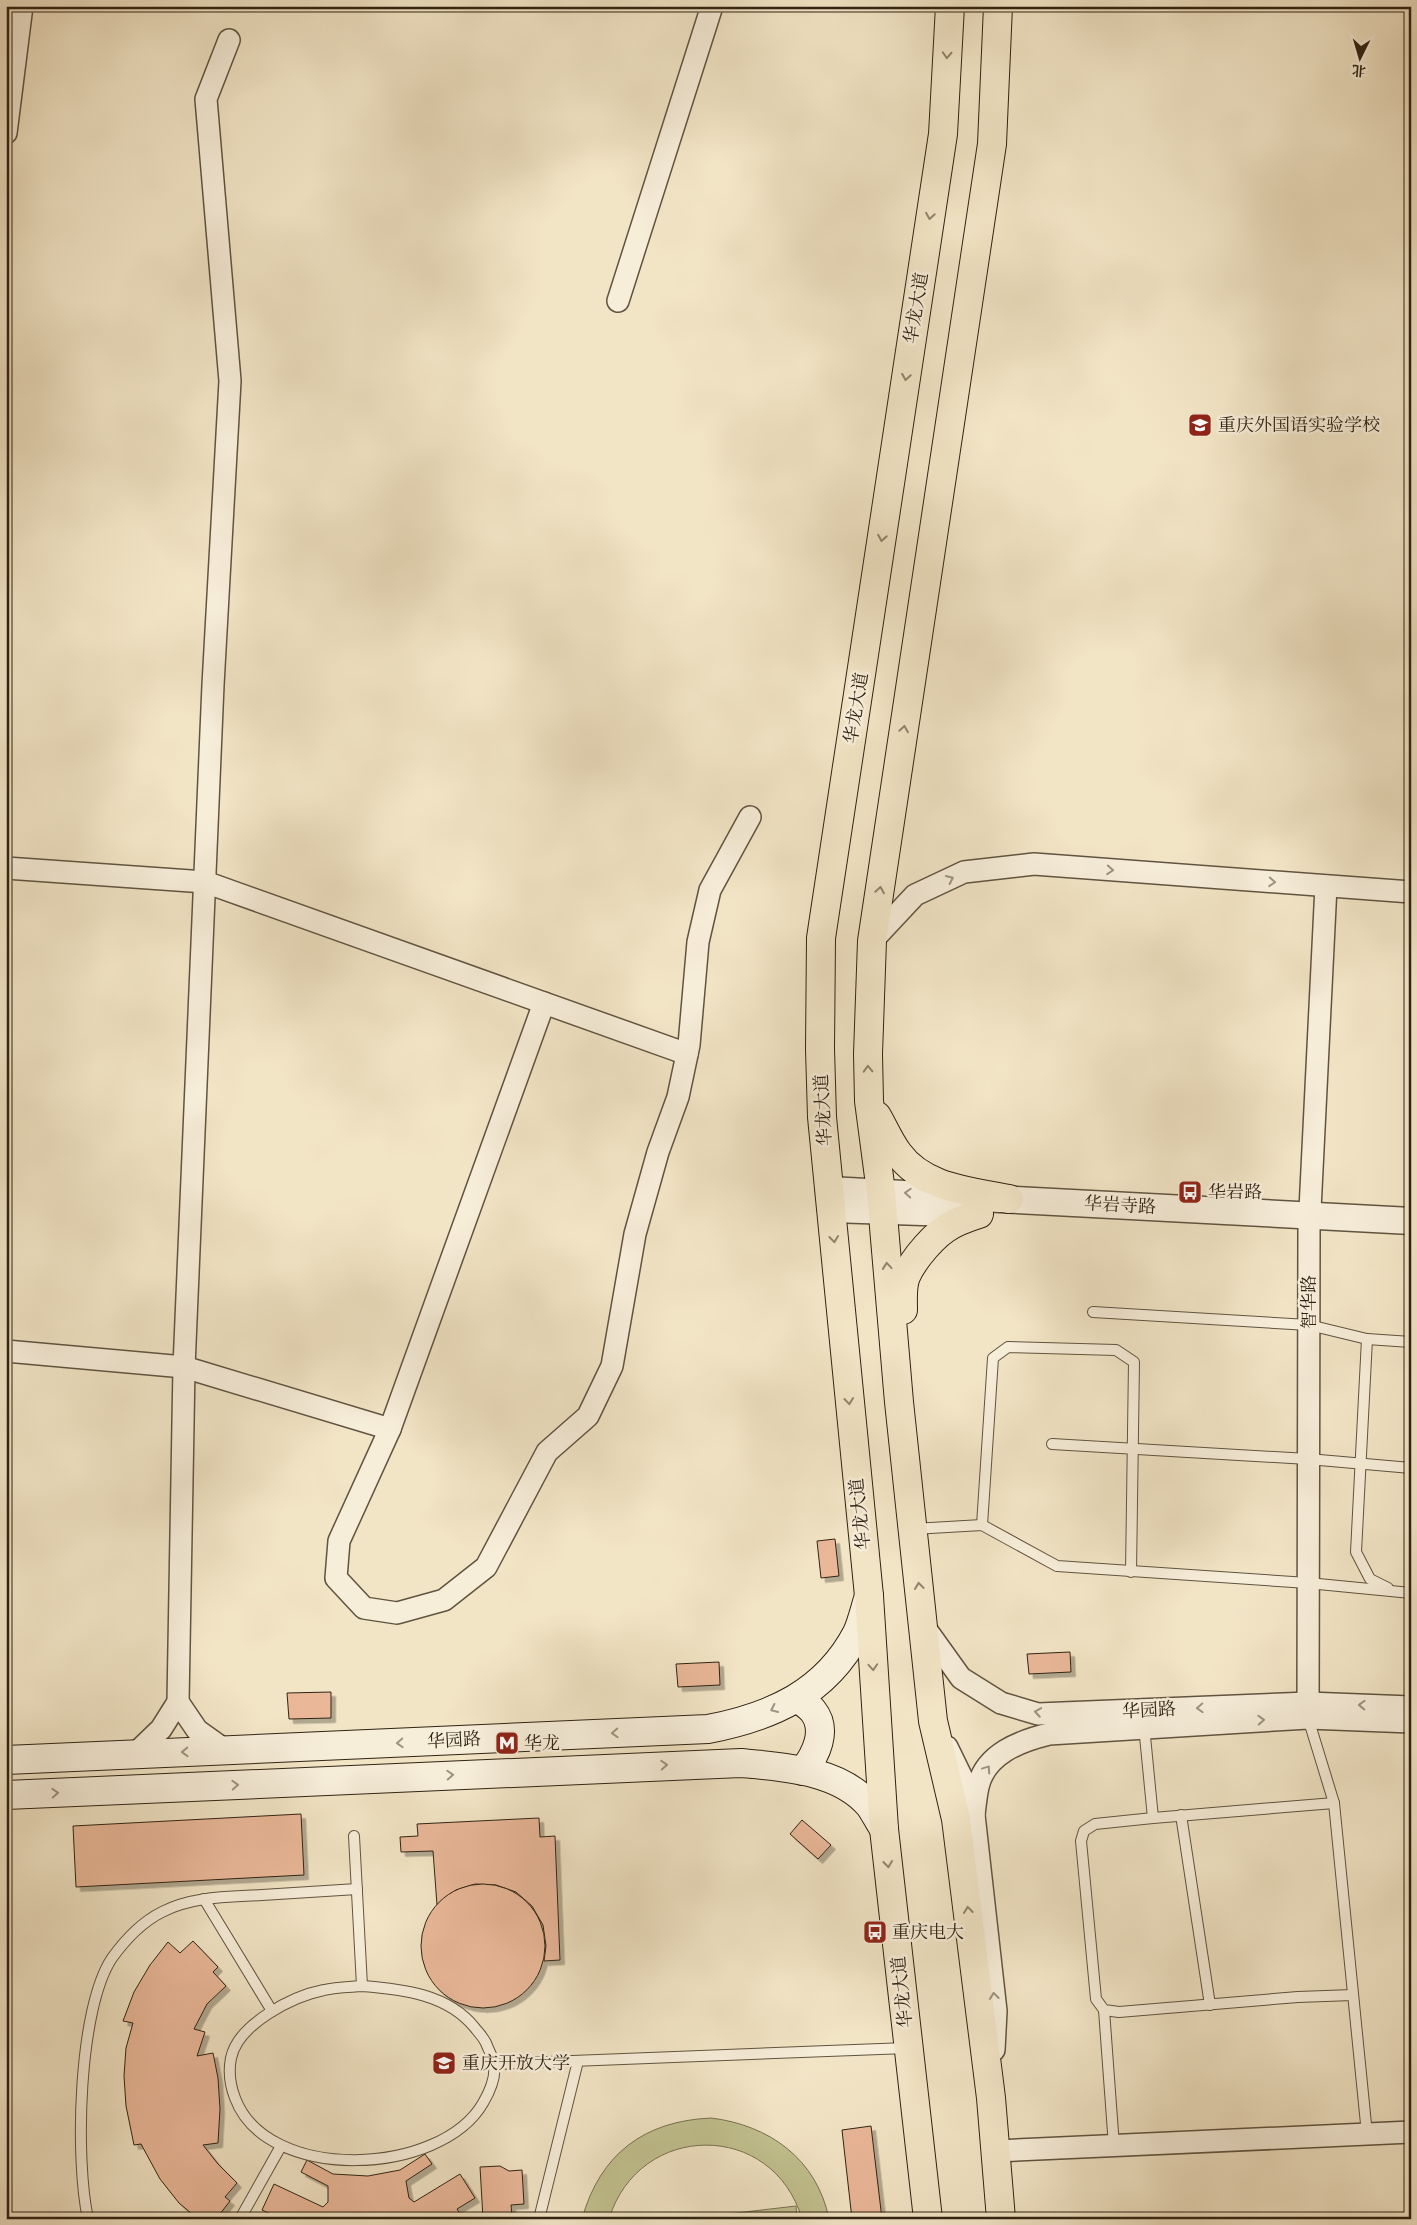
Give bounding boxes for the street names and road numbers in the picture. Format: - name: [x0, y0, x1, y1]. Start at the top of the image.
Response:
- street label: 华龙大道: [899, 271, 933, 345]
- street label: 华龙大道: [839, 671, 873, 745]
- street label: 华龙大道: [809, 1073, 837, 1147]
- street label: 华岩寺路: [1083, 1191, 1157, 1219]
- street label: 智华路: [1297, 1275, 1321, 1329]
- street label: 华龙大道: [844, 1477, 876, 1551]
- street label: 华园路: [1121, 1697, 1177, 1723]
- street label: 华园路: [426, 1727, 482, 1753]
- street label: 华龙大道: [886, 1955, 918, 2029]

